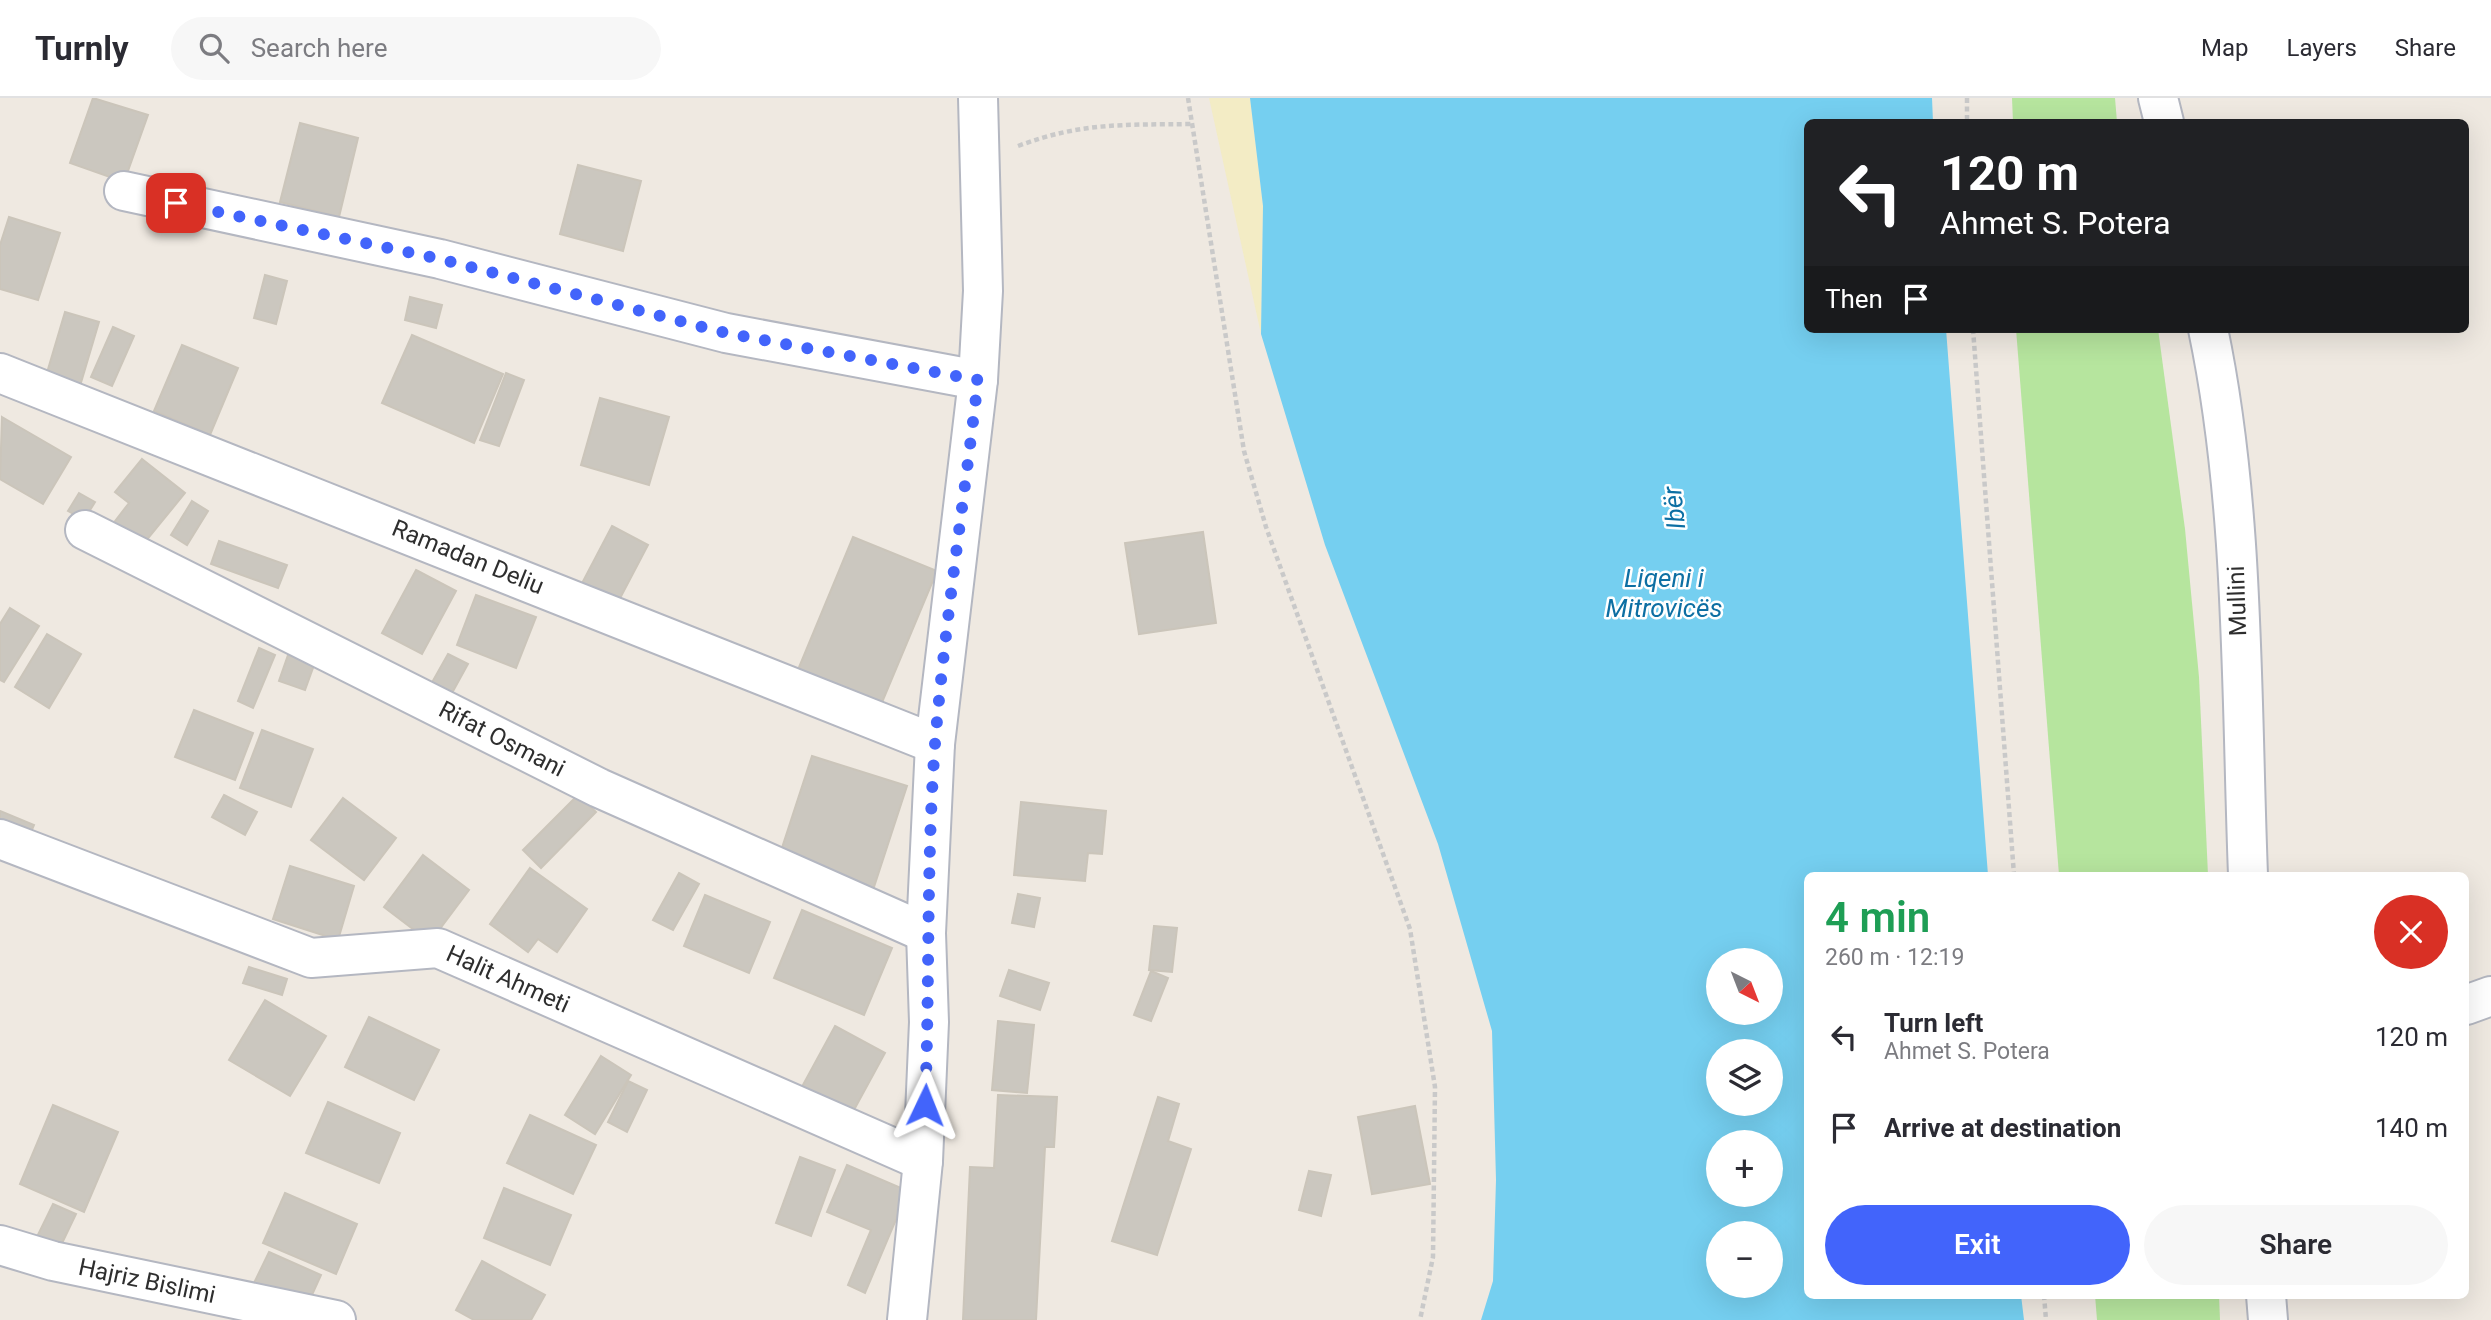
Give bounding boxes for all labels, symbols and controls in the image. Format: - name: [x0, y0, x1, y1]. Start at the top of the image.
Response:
- search box: [171, 17, 661, 80]
- text: Turnly: [35, 29, 129, 68]
- icon: search: [195, 29, 233, 67]
- text: Search here: [251, 33, 387, 63]
- text: Map: [2201, 34, 2249, 62]
- text: Layers: [2287, 34, 2357, 62]
- text: Share: [2395, 34, 2456, 62]
- text: 120 m: [1940, 145, 2079, 202]
- icon: left: [1825, 147, 1916, 238]
- pin: [146, 173, 206, 233]
- icon: arrive: [157, 184, 195, 222]
- text: Ahmet S. Potera: [1940, 204, 2171, 242]
- icon: arrive: [1897, 280, 1935, 318]
- text: Then: [1825, 284, 1883, 314]
- water label: Ibër: [1657, 484, 1691, 531]
- street label: Ramadan Deliu: [388, 514, 548, 600]
- water label: Liqeni i Mitrovicës: [1606, 563, 1722, 623]
- street label: Mullini: [2222, 565, 2252, 637]
- street label: Rifat Osmani: [434, 695, 570, 783]
- text: 4 min: [1825, 893, 1930, 942]
- button: close: [2374, 895, 2448, 969]
- street label: Halit Ahmeti: [442, 939, 574, 1019]
- text: 260 m · 12:19: [1825, 944, 1964, 971]
- north arrow: [1706, 948, 1783, 1026]
- map controls: [1706, 948, 1783, 1298]
- text: Turn left: [1884, 1008, 1983, 1038]
- icon: left: [1825, 1018, 1863, 1056]
- text: 120 m: [2375, 1022, 2448, 1052]
- text: Ahmet S. Potera: [1884, 1038, 2050, 1065]
- button: layers: [1706, 1039, 1783, 1116]
- position arrow: [888, 1068, 962, 1142]
- icon: arrive: [1825, 1109, 1863, 1147]
- text: Arrive at destination: [1884, 1113, 2121, 1143]
- text: 140 m: [2375, 1113, 2448, 1143]
- button: +: [1706, 1130, 1783, 1207]
- button: Exit: [1825, 1205, 2130, 1285]
- button: Share: [2144, 1205, 2448, 1285]
- button: −: [1706, 1221, 1783, 1298]
- street label: Hajriz Bislimi: [76, 1253, 218, 1309]

